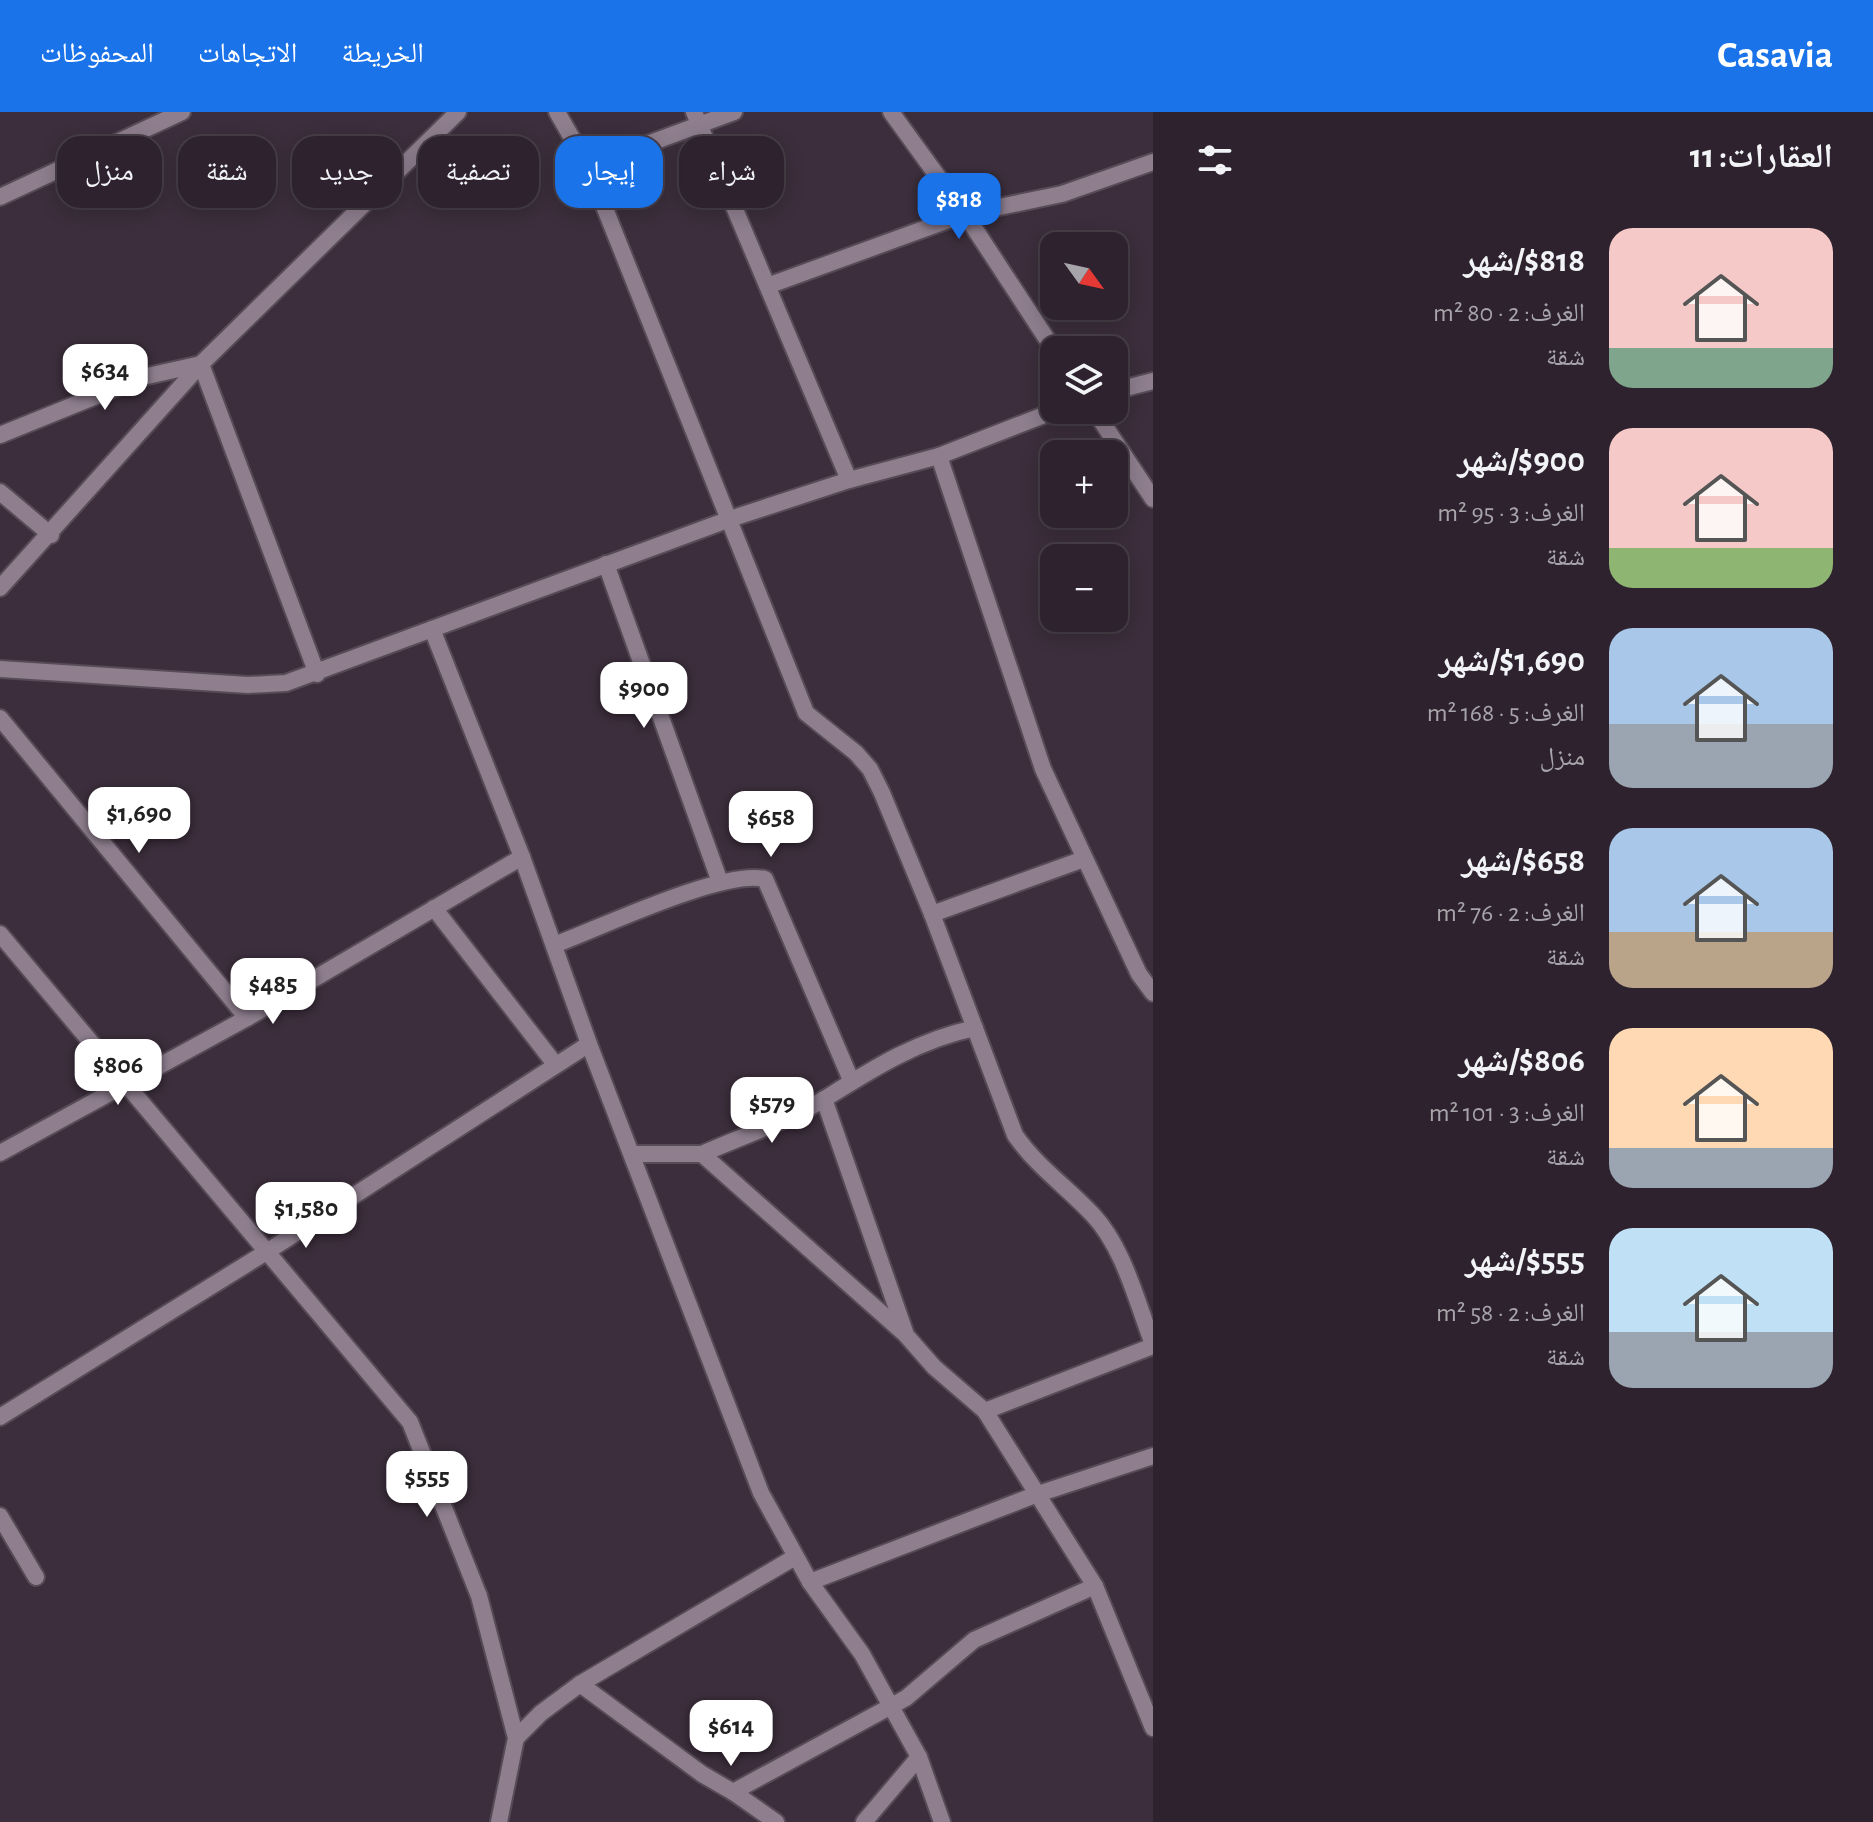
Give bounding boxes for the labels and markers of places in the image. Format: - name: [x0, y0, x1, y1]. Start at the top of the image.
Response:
- pin: $818: [912, 173, 1006, 241]
- pin: $634: [58, 344, 152, 412]
- pin: $900: [597, 662, 691, 730]
- pin: $1,690: [74, 787, 204, 855]
- pin: $658: [724, 791, 818, 859]
- pin: $485: [226, 958, 320, 1026]
- pin: $806: [71, 1039, 165, 1107]
- pin: $579: [725, 1077, 819, 1145]
- pin: $1,580: [241, 1182, 371, 1250]
- pin: $555: [380, 1451, 474, 1519]
- pin: $614: [684, 1700, 778, 1768]

